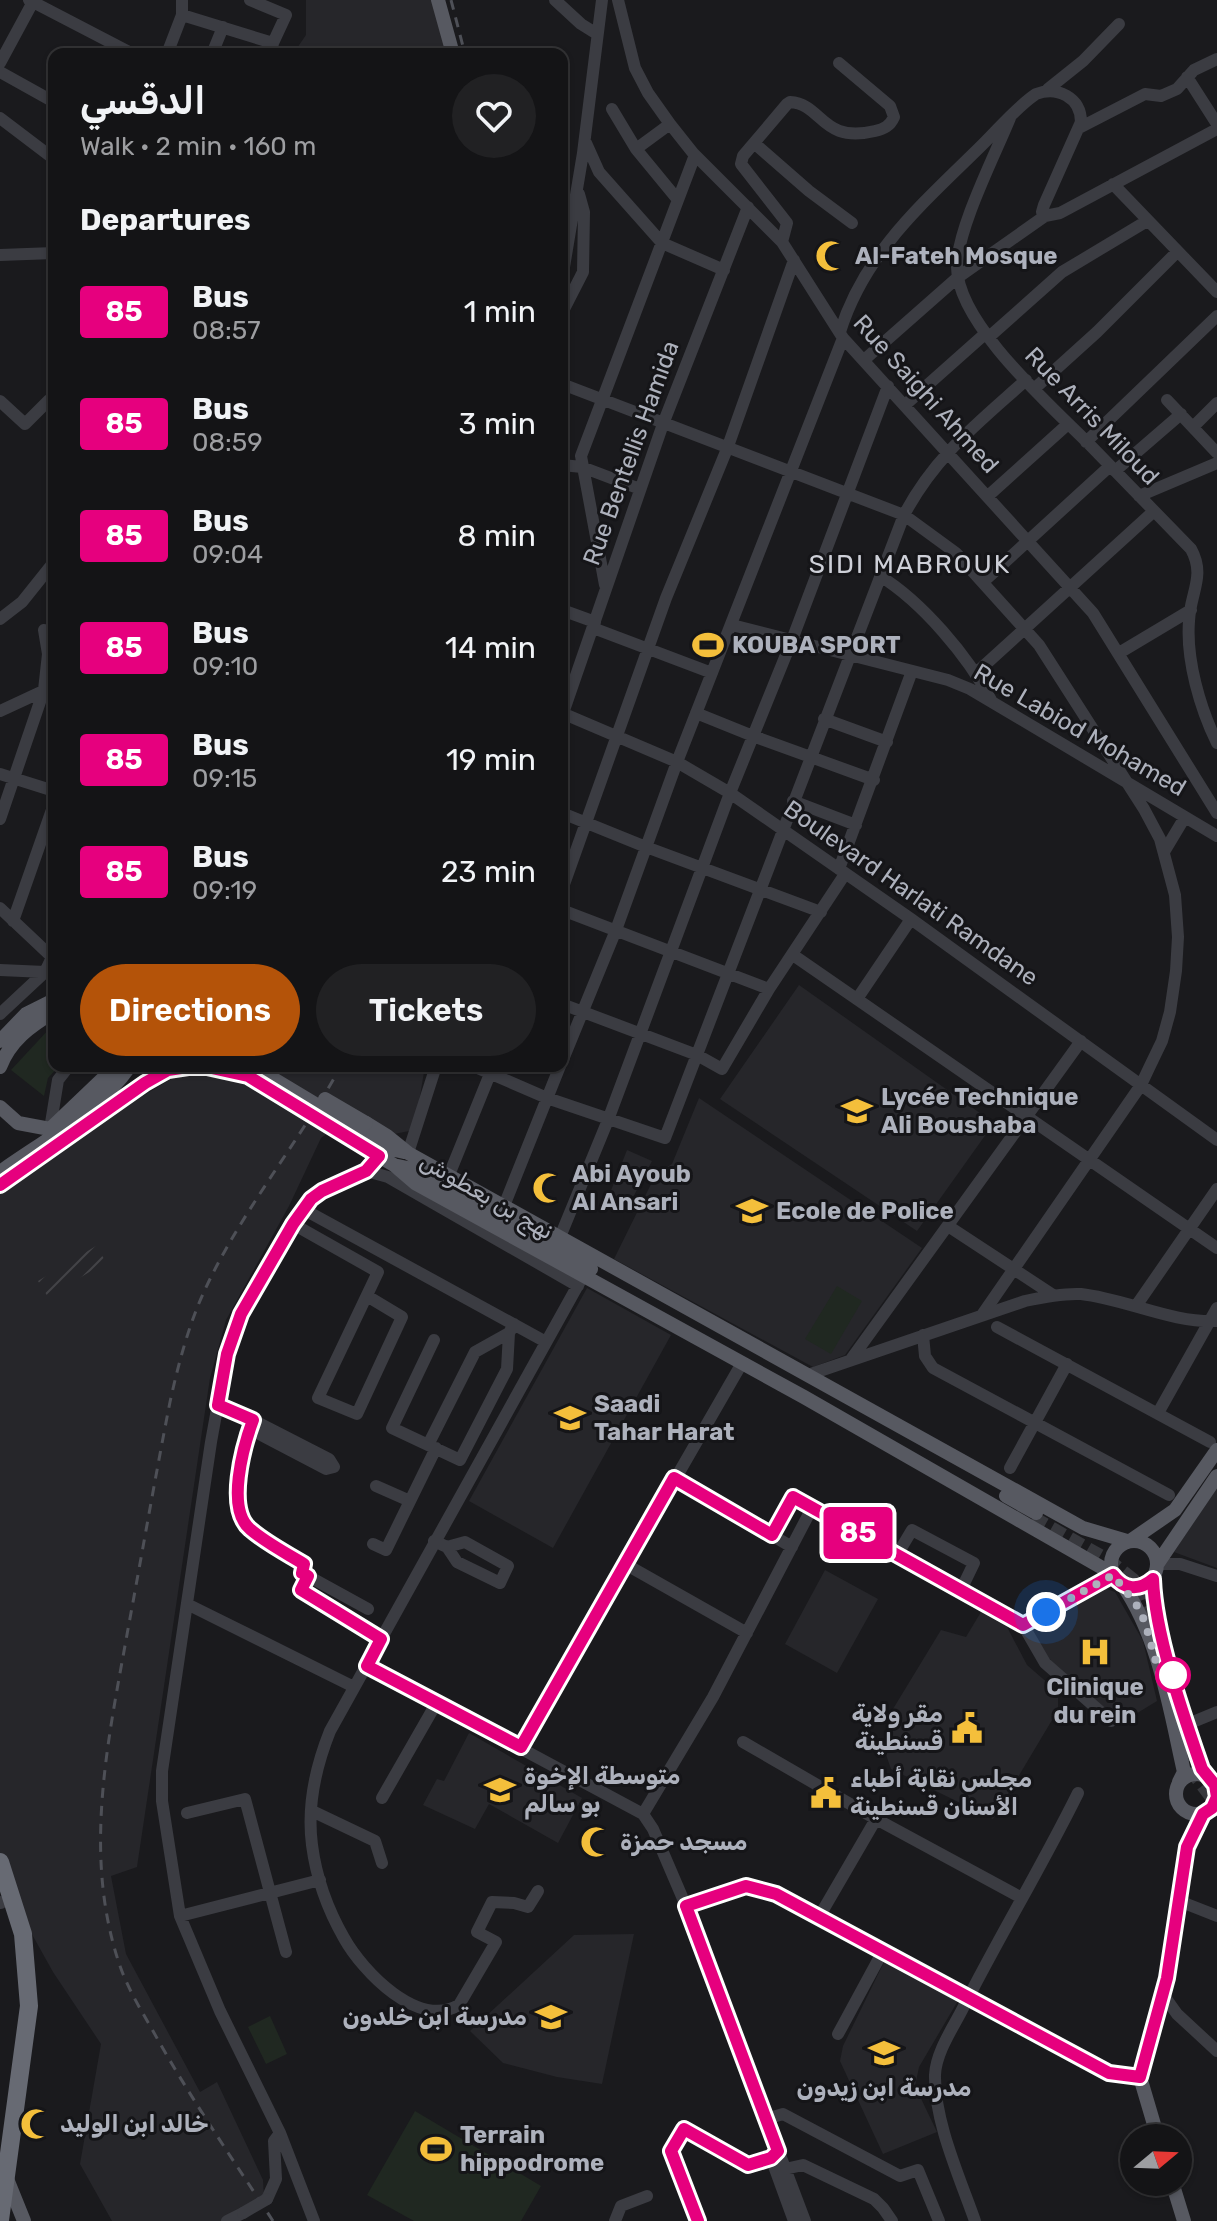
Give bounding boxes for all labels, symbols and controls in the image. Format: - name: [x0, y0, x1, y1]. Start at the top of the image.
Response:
- button: heart: [452, 74, 536, 158]
- text: الدقسي: [80, 78, 206, 124]
- text: Walk · 2 min · 160 m: [80, 131, 316, 162]
- text: Departures: [80, 202, 251, 238]
- mosque icon: Al-Fateh Mosque: [814, 239, 848, 273]
- place label: Al-Fateh Mosque: [855, 242, 1058, 270]
- text: Bus: [192, 279, 249, 315]
- text: 1 min: [464, 294, 536, 330]
- text: 85: [105, 295, 143, 328]
- street label: Rue Saighi Ahmed: [848, 309, 1004, 479]
- text: 08:57: [192, 315, 260, 346]
- street label: Rue Bentellis Hamida: [577, 337, 685, 569]
- street label: Rue Arris Miloud: [1019, 341, 1165, 491]
- text: Bus: [192, 391, 249, 427]
- text: 3 min: [459, 406, 536, 442]
- text: 85: [105, 407, 143, 440]
- text: 08:59: [192, 427, 263, 458]
- text: Bus: [192, 503, 249, 539]
- text: 8 min: [457, 518, 536, 554]
- text: 85: [105, 519, 143, 552]
- text: 09:04: [192, 539, 263, 570]
- district label: SIDI MABROUK: [809, 549, 1011, 580]
- text: Bus: [192, 615, 249, 651]
- sports icon: KOUBA SPORT: [691, 628, 725, 662]
- text: 14 min: [445, 630, 536, 666]
- text: 85: [105, 631, 143, 664]
- place label: KOUBA SPORT: [732, 631, 901, 659]
- text: 09:10: [192, 651, 258, 682]
- street label: Rue Labiod Mohamed: [969, 658, 1191, 802]
- text: Bus: [192, 727, 249, 763]
- text: 19 min: [446, 742, 536, 778]
- text: 85: [105, 743, 143, 776]
- text: 09:15: [192, 763, 257, 794]
- street label: Boulevard Harlati Ramdane: [779, 794, 1043, 992]
- text: Bus: [192, 839, 249, 875]
- text: 23 min: [441, 854, 536, 890]
- text: 85: [105, 855, 143, 888]
- text: 09:19: [192, 875, 257, 906]
- button: Directions: [80, 964, 300, 1056]
- button: Tickets: [316, 964, 536, 1056]
- place label: Lycée Technique Ali Boushaba: [881, 1083, 1078, 1139]
- school or university icon: Lycée Technique Ali Boushaba: [840, 1094, 874, 1128]
- street label: نهج بن بعطوش: [414, 1147, 559, 1248]
- place label: Abi Ayoub Al Ansari: [572, 1160, 691, 1216]
- mosque icon: Abi Ayoub Al Ansari: [531, 1171, 565, 1205]
- school or university icon: Ecole de Police: [735, 1194, 769, 1228]
- place label: Ecole de Police: [776, 1197, 954, 1225]
- place label: Saadi Tahar Harat: [594, 1390, 734, 1446]
- school or university icon: Saadi Tahar Harat: [553, 1401, 587, 1435]
- line badge: 85: [822, 1507, 894, 1559]
- text: 85: [839, 1516, 877, 1549]
- your location: [1026, 1592, 1066, 1632]
- hospital icon: Clinique du rein: [1078, 1635, 1112, 1669]
- unlabelled marker: [1156, 1658, 1190, 1692]
- place label: Clinique du rein: [1046, 1673, 1144, 1729]
- place label: مقر ولاية قسنطينة: [852, 1700, 943, 1756]
- public building icon: مقر ولاية قسنطينة: [950, 1711, 984, 1745]
- place label: متوسطة الإخوة بو سالم: [524, 1762, 680, 1820]
- place label: مجلس نقابة أطباء الأسنان قسنطينة: [850, 1765, 1032, 1821]
- school or university icon: متوسطة الإخوة بو سالم: [483, 1773, 517, 1807]
- public building icon: مجلس نقابة أطباء الأسنان قسنطينة: [809, 1776, 843, 1810]
- mosque icon: مسجد حمزة: [579, 1825, 613, 1859]
- place label: مسجد حمزة: [620, 1828, 748, 1856]
- school or university icon: مدرسة ابن خلدون: [534, 2000, 568, 2034]
- place label: مدرسة ابن خلدون: [343, 2003, 527, 2031]
- school or university icon: مدرسة ابن زيدون: [867, 2036, 901, 2070]
- place label: مدرسة ابن زيدون: [797, 2074, 971, 2102]
- mosque icon: خالد ابن الوليد: [19, 2107, 53, 2141]
- place label: خالد ابن الوليد: [60, 2110, 209, 2138]
- place label: Terrain hippodrome: [460, 2121, 604, 2177]
- north arrow: [1120, 2124, 1192, 2196]
- map controls: [1120, 2124, 1192, 2196]
- sports icon: Terrain hippodrome: [419, 2132, 453, 2166]

